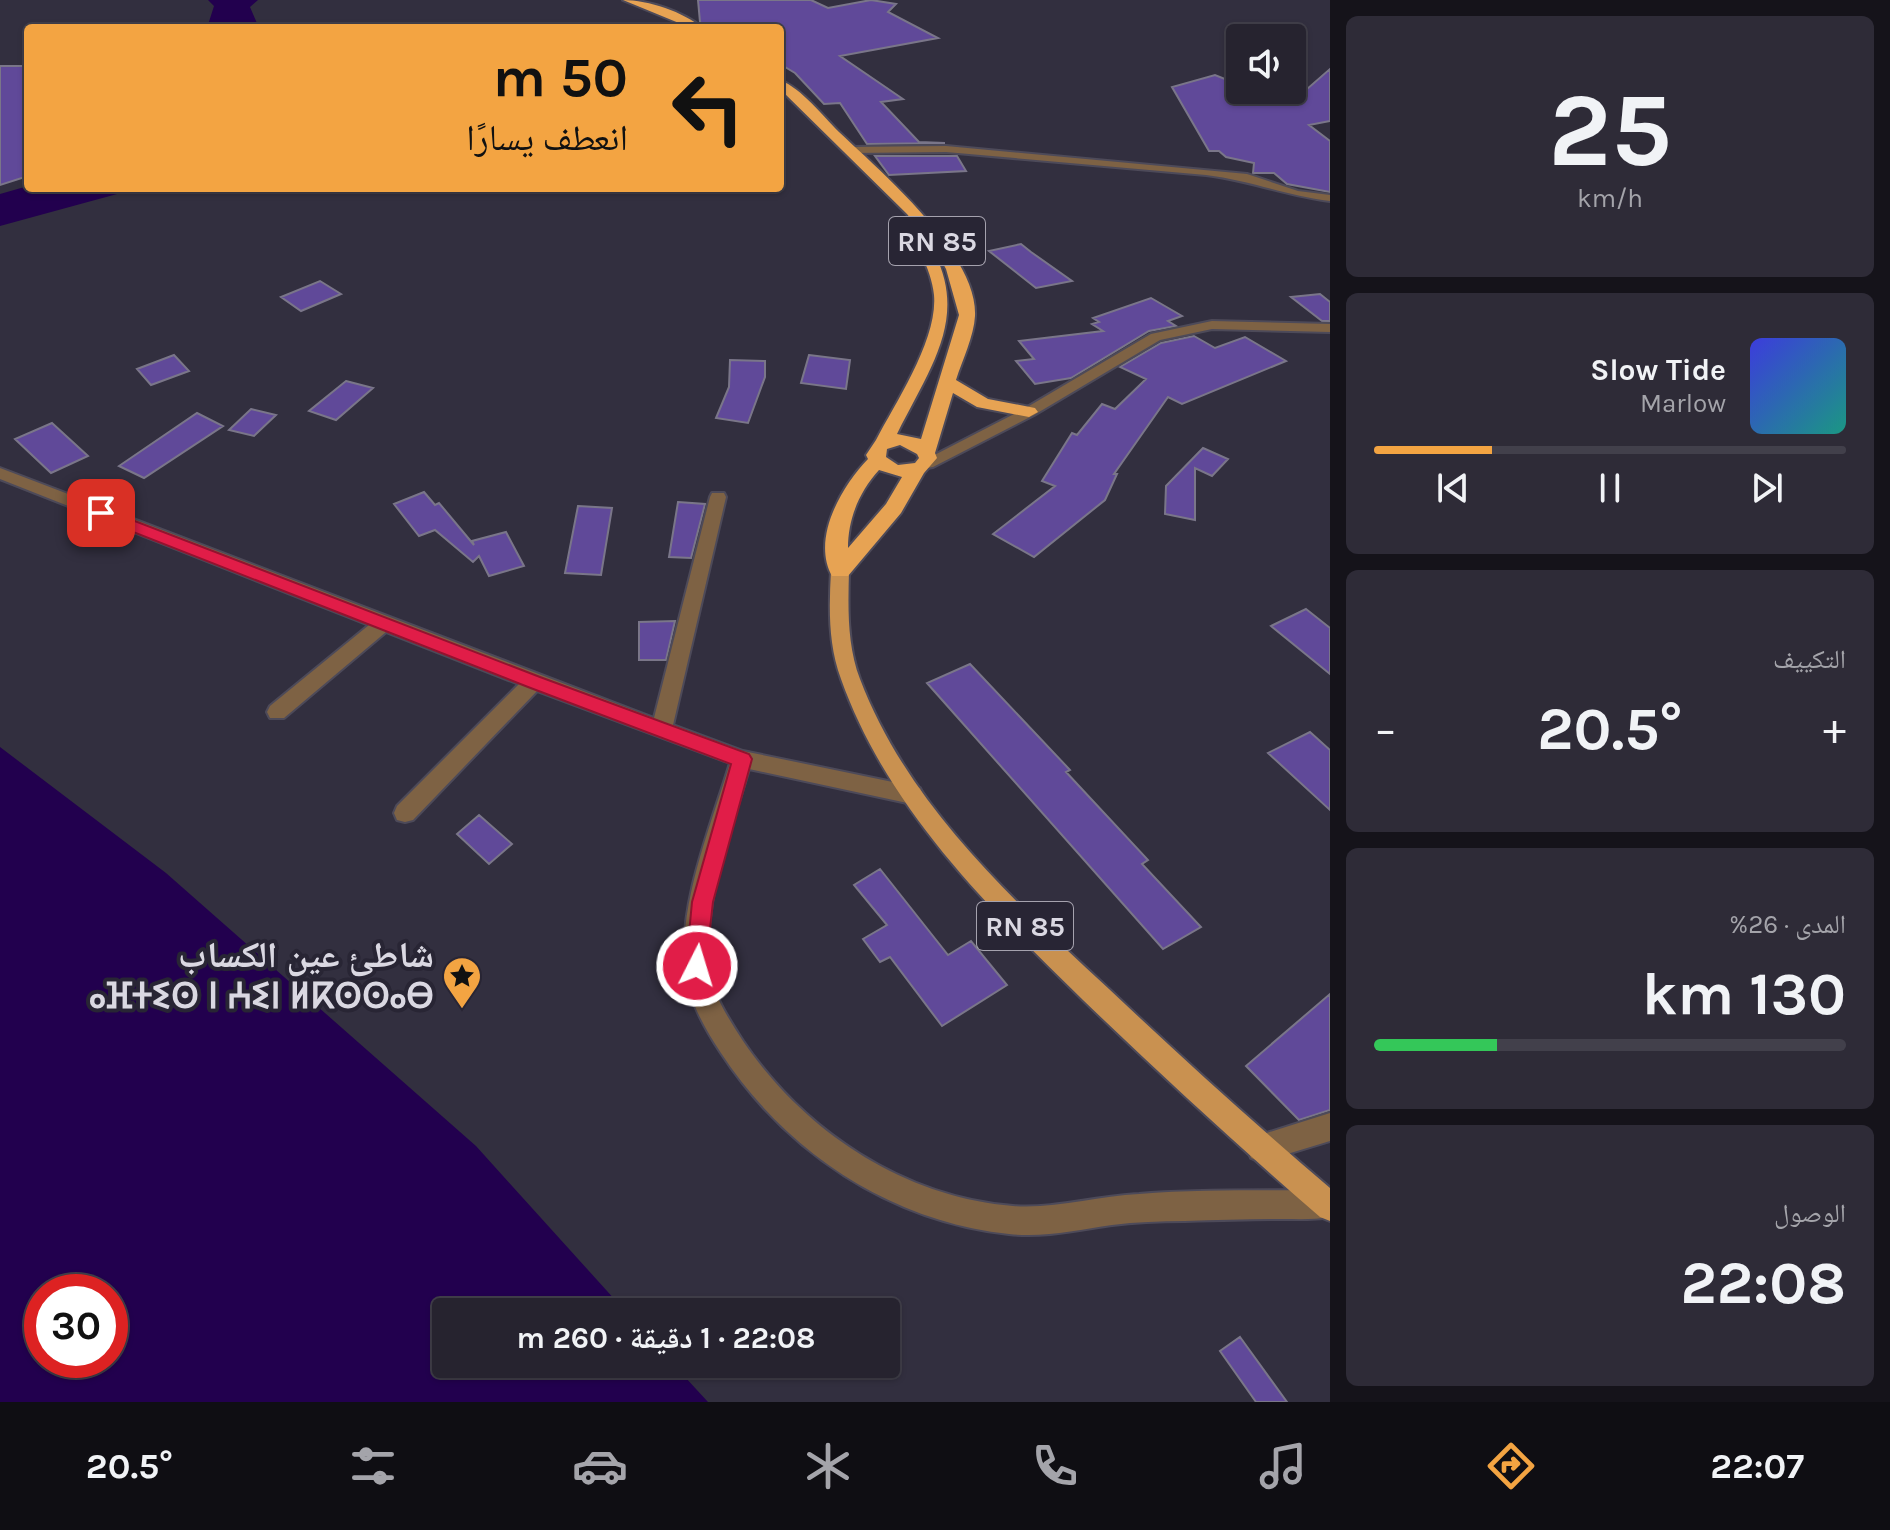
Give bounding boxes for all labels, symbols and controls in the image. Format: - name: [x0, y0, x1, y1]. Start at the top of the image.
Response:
- map controls: [1226, 24, 1306, 104]
- button: sound: [1226, 24, 1306, 104]
- text: 50 m: [493, 45, 628, 110]
- icon: left: [656, 56, 760, 160]
- text: 25: [1548, 70, 1672, 191]
- text: انعطف يسارًا: [466, 117, 628, 159]
- text: km/h: [1577, 183, 1643, 214]
- road number: RN 85: [889, 217, 985, 265]
- text: Slow Tide: [1590, 352, 1726, 388]
- text: Marlow: [1640, 388, 1726, 419]
- icon: previous: [1431, 466, 1475, 510]
- icon: pause: [1588, 466, 1632, 510]
- icon: next: [1745, 466, 1789, 510]
- pin: [67, 479, 135, 547]
- icon: arrive: [79, 491, 123, 535]
- text: التكييف: [1773, 644, 1846, 675]
- text: 20.5°: [1537, 694, 1683, 764]
- text: −: [1374, 704, 1397, 755]
- text: +: [1823, 704, 1846, 755]
- road number: RN 85: [977, 902, 1073, 950]
- text: المدى · 26%: [1729, 909, 1846, 940]
- position arrow: [655, 924, 739, 1008]
- place label: شاطئ عين الكساب ⴰⴼⵜⵉⵙ ⵏ ⵄⵉⵏ ⵍⴽⵙⵙⴰⴱ: [89, 934, 434, 1017]
- place icon: شاطئ عين الكساب ⴰⴼⵜⵉⵙ ⵏ ⵄⵉⵏ ⵍⴽⵙⵙⴰⴱ: [441, 955, 483, 1010]
- text: 130 km: [1642, 959, 1846, 1029]
- text: الوصول: [1774, 1198, 1846, 1229]
- text: 22:08: [1680, 1248, 1846, 1318]
- speed limit sign: 30: [24, 1274, 128, 1378]
- text: 22:08 · 1 دقيقة · 260 m: [517, 1320, 815, 1356]
- icon: filters: [345, 1438, 401, 1494]
- icon: car: [572, 1438, 628, 1494]
- icon: climate: [800, 1438, 856, 1494]
- icon: phone: [1027, 1438, 1083, 1494]
- icon: music: [1255, 1438, 1311, 1494]
- icon: directions: [1483, 1438, 1539, 1494]
- text: 20.5°: [86, 1445, 173, 1487]
- text: 22:07: [1710, 1445, 1804, 1487]

